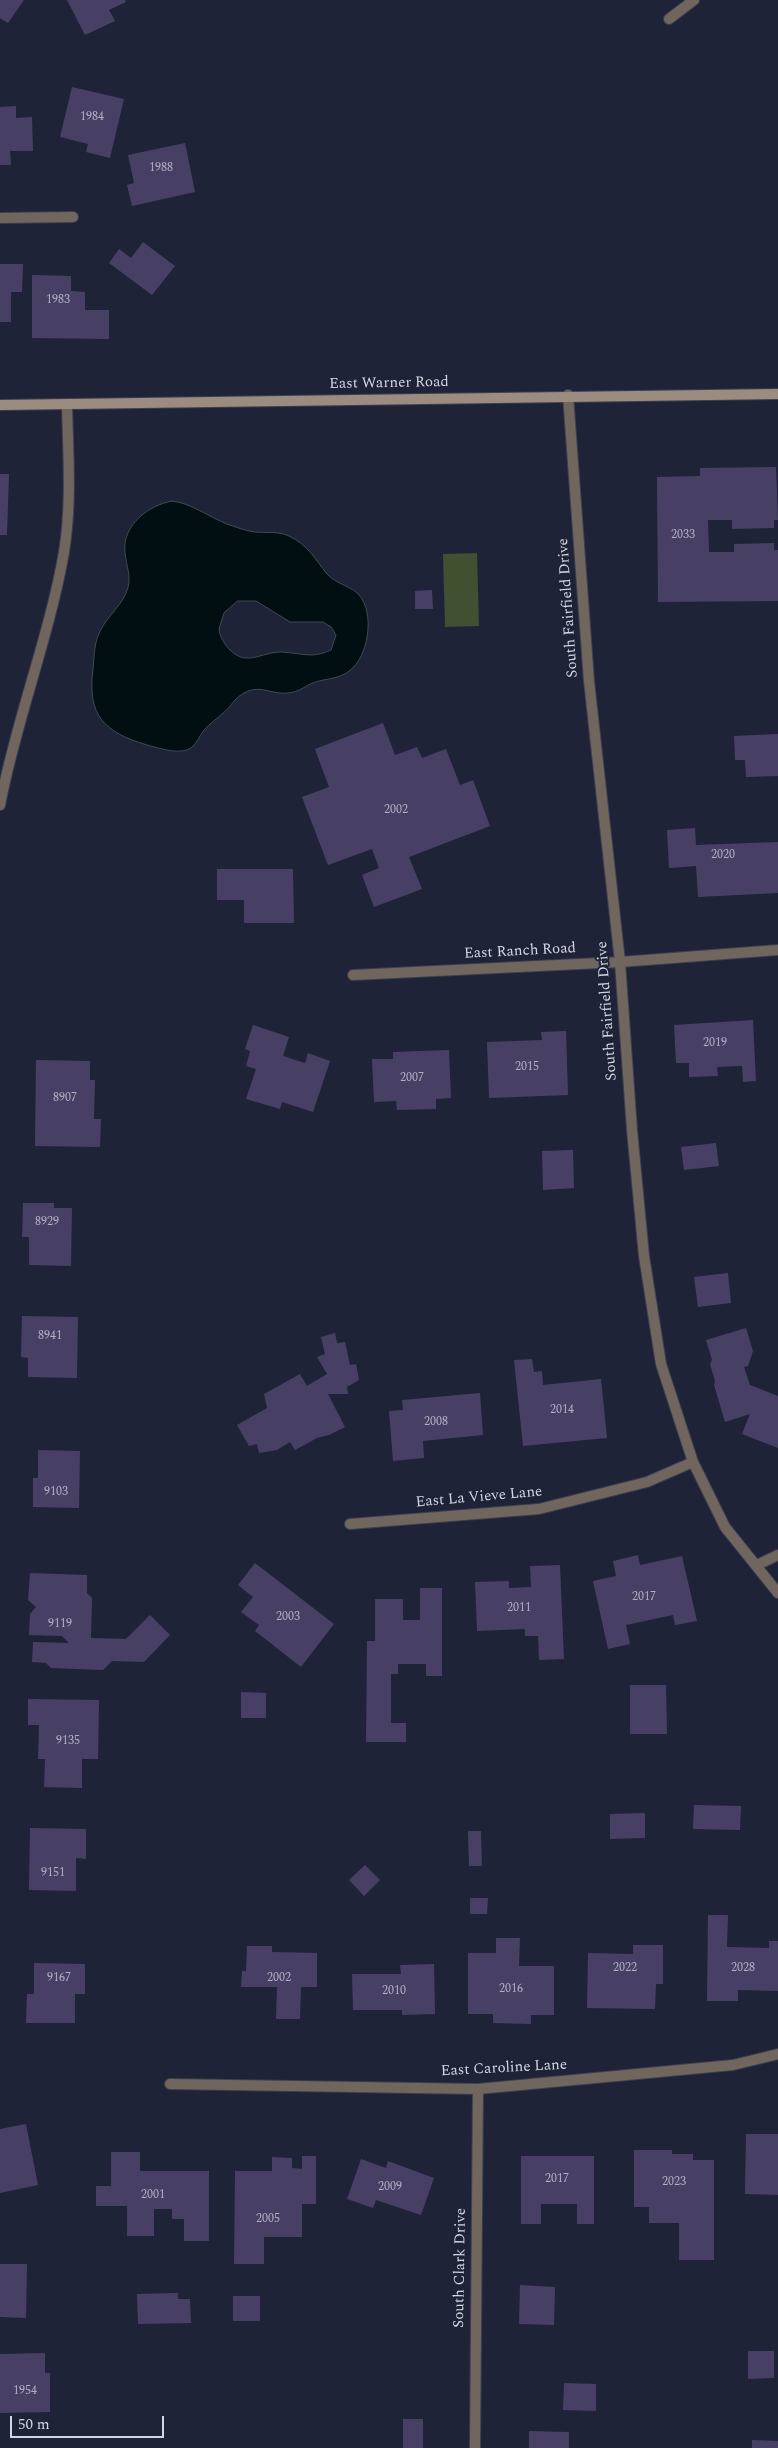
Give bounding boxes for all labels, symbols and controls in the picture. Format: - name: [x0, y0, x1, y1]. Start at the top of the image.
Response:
- house number: 1984: [80, 111, 104, 125]
- house number: 1988: [149, 162, 173, 176]
- house number: 1983: [46, 294, 70, 308]
- street label: East Warner Road: [329, 374, 449, 394]
- house number: 2033: [671, 529, 695, 543]
- street label: South Fairfield Drive: [555, 538, 583, 678]
- house number: 2002: [384, 804, 408, 818]
- house number: 2020: [711, 849, 735, 863]
- street label: East Ranch Road: [464, 940, 576, 964]
- street label: South Fairfield Drive: [594, 941, 622, 1081]
- house number: 2019: [703, 1037, 727, 1051]
- house number: 2015: [515, 1061, 539, 1075]
- house number: 2007: [400, 1072, 424, 1086]
- house number: 8907: [53, 1092, 77, 1106]
- house number: 8929: [35, 1216, 59, 1230]
- house number: 8941: [38, 1330, 62, 1344]
- house number: 2014: [550, 1404, 574, 1418]
- house number: 2008: [424, 1416, 448, 1430]
- street label: East La Vieve Lane: [415, 1483, 543, 1513]
- house number: 9103: [44, 1486, 68, 1500]
- house number: 2017: [632, 1591, 656, 1605]
- house number: 2011: [507, 1602, 531, 1616]
- house number: 2003: [276, 1611, 300, 1625]
- house number: 9119: [48, 1618, 72, 1632]
- house number: 9135: [56, 1735, 80, 1749]
- house number: 9151: [41, 1867, 65, 1881]
- house number: 2022: [613, 1962, 637, 1976]
- house number: 2028: [731, 1962, 755, 1976]
- house number: 9167: [47, 1972, 71, 1986]
- house number: 2002: [267, 1972, 291, 1986]
- house number: 2016: [499, 1983, 523, 1997]
- house number: 2010: [382, 1985, 406, 1999]
- street label: East Caroline Lane: [440, 2057, 568, 2081]
- house number: 2017: [545, 2173, 569, 2187]
- house number: 2023: [662, 2176, 686, 2190]
- house number: 2009: [378, 2181, 402, 2195]
- house number: 2001: [141, 2189, 165, 2203]
- street label: South Clark Drive: [451, 2208, 471, 2328]
- house number: 2005: [256, 2213, 280, 2227]
- house number: 1954: [13, 2385, 37, 2399]
- scale bar: [12, 2406, 166, 2438]
- text: 50 m: [18, 2413, 50, 2436]

